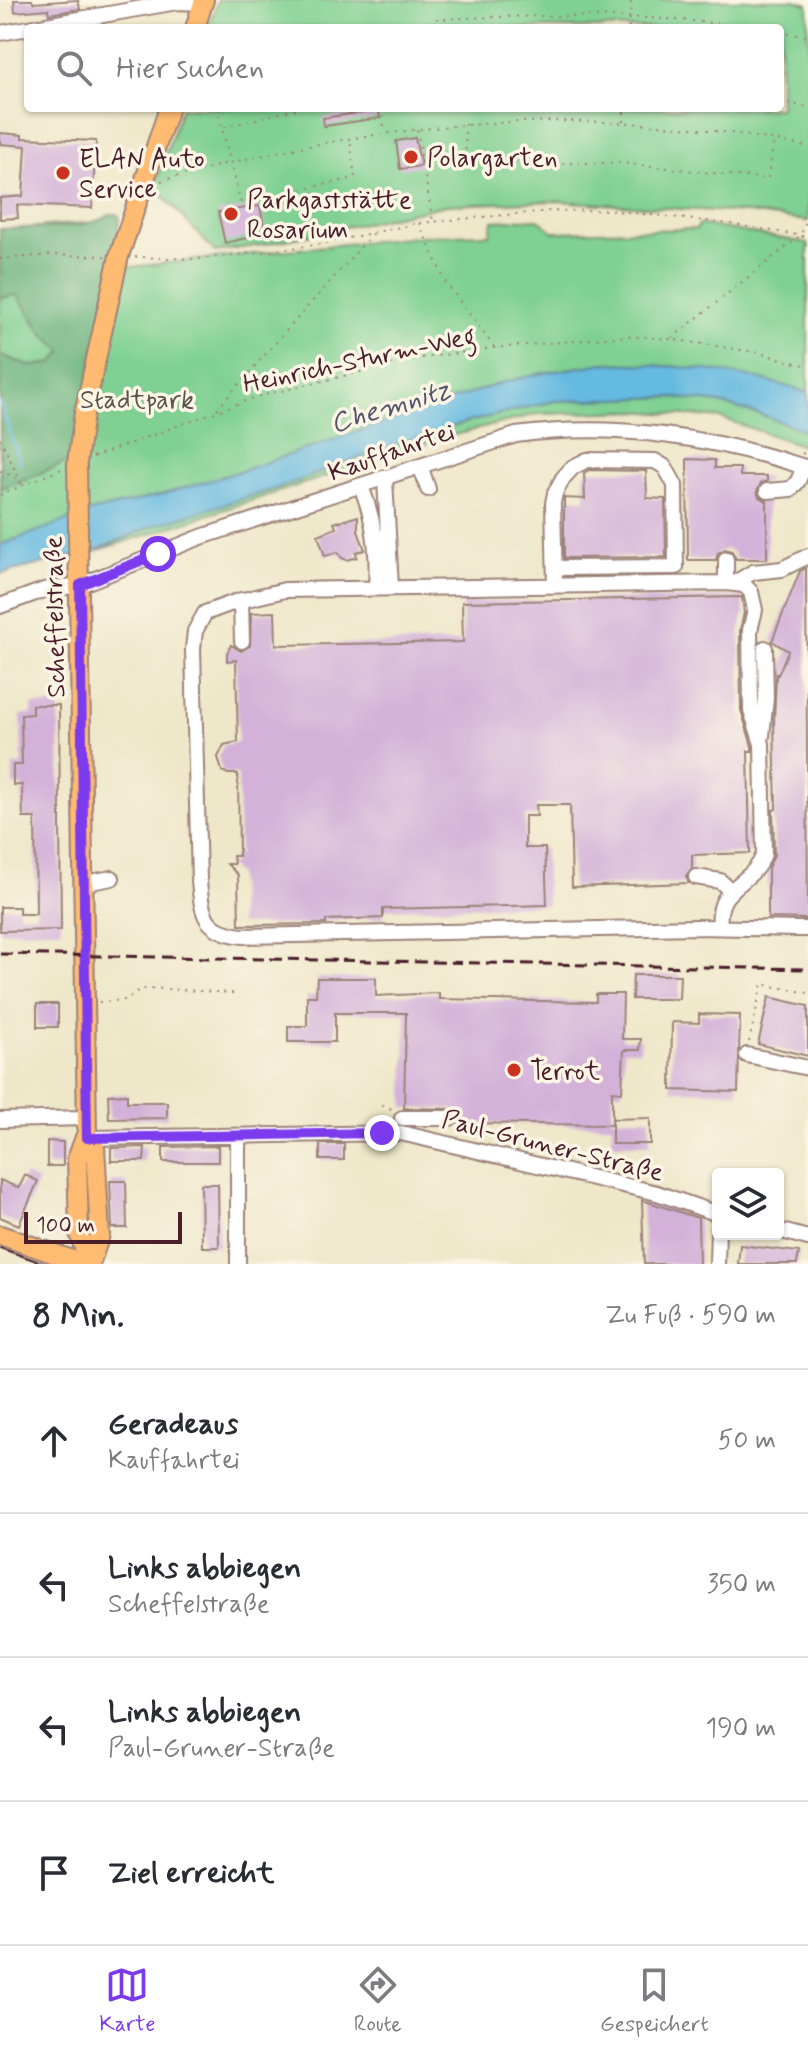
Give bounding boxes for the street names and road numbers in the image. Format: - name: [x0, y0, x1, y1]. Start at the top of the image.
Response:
- street label: Heinrich-Sturm-Weg: [240, 320, 479, 405]
- street label: Kauffahrtei: [324, 415, 459, 490]
- street label: Scheffelstraße: [38, 536, 74, 698]
- street label: Paul-Gruner-Straße: [438, 1103, 667, 1191]

